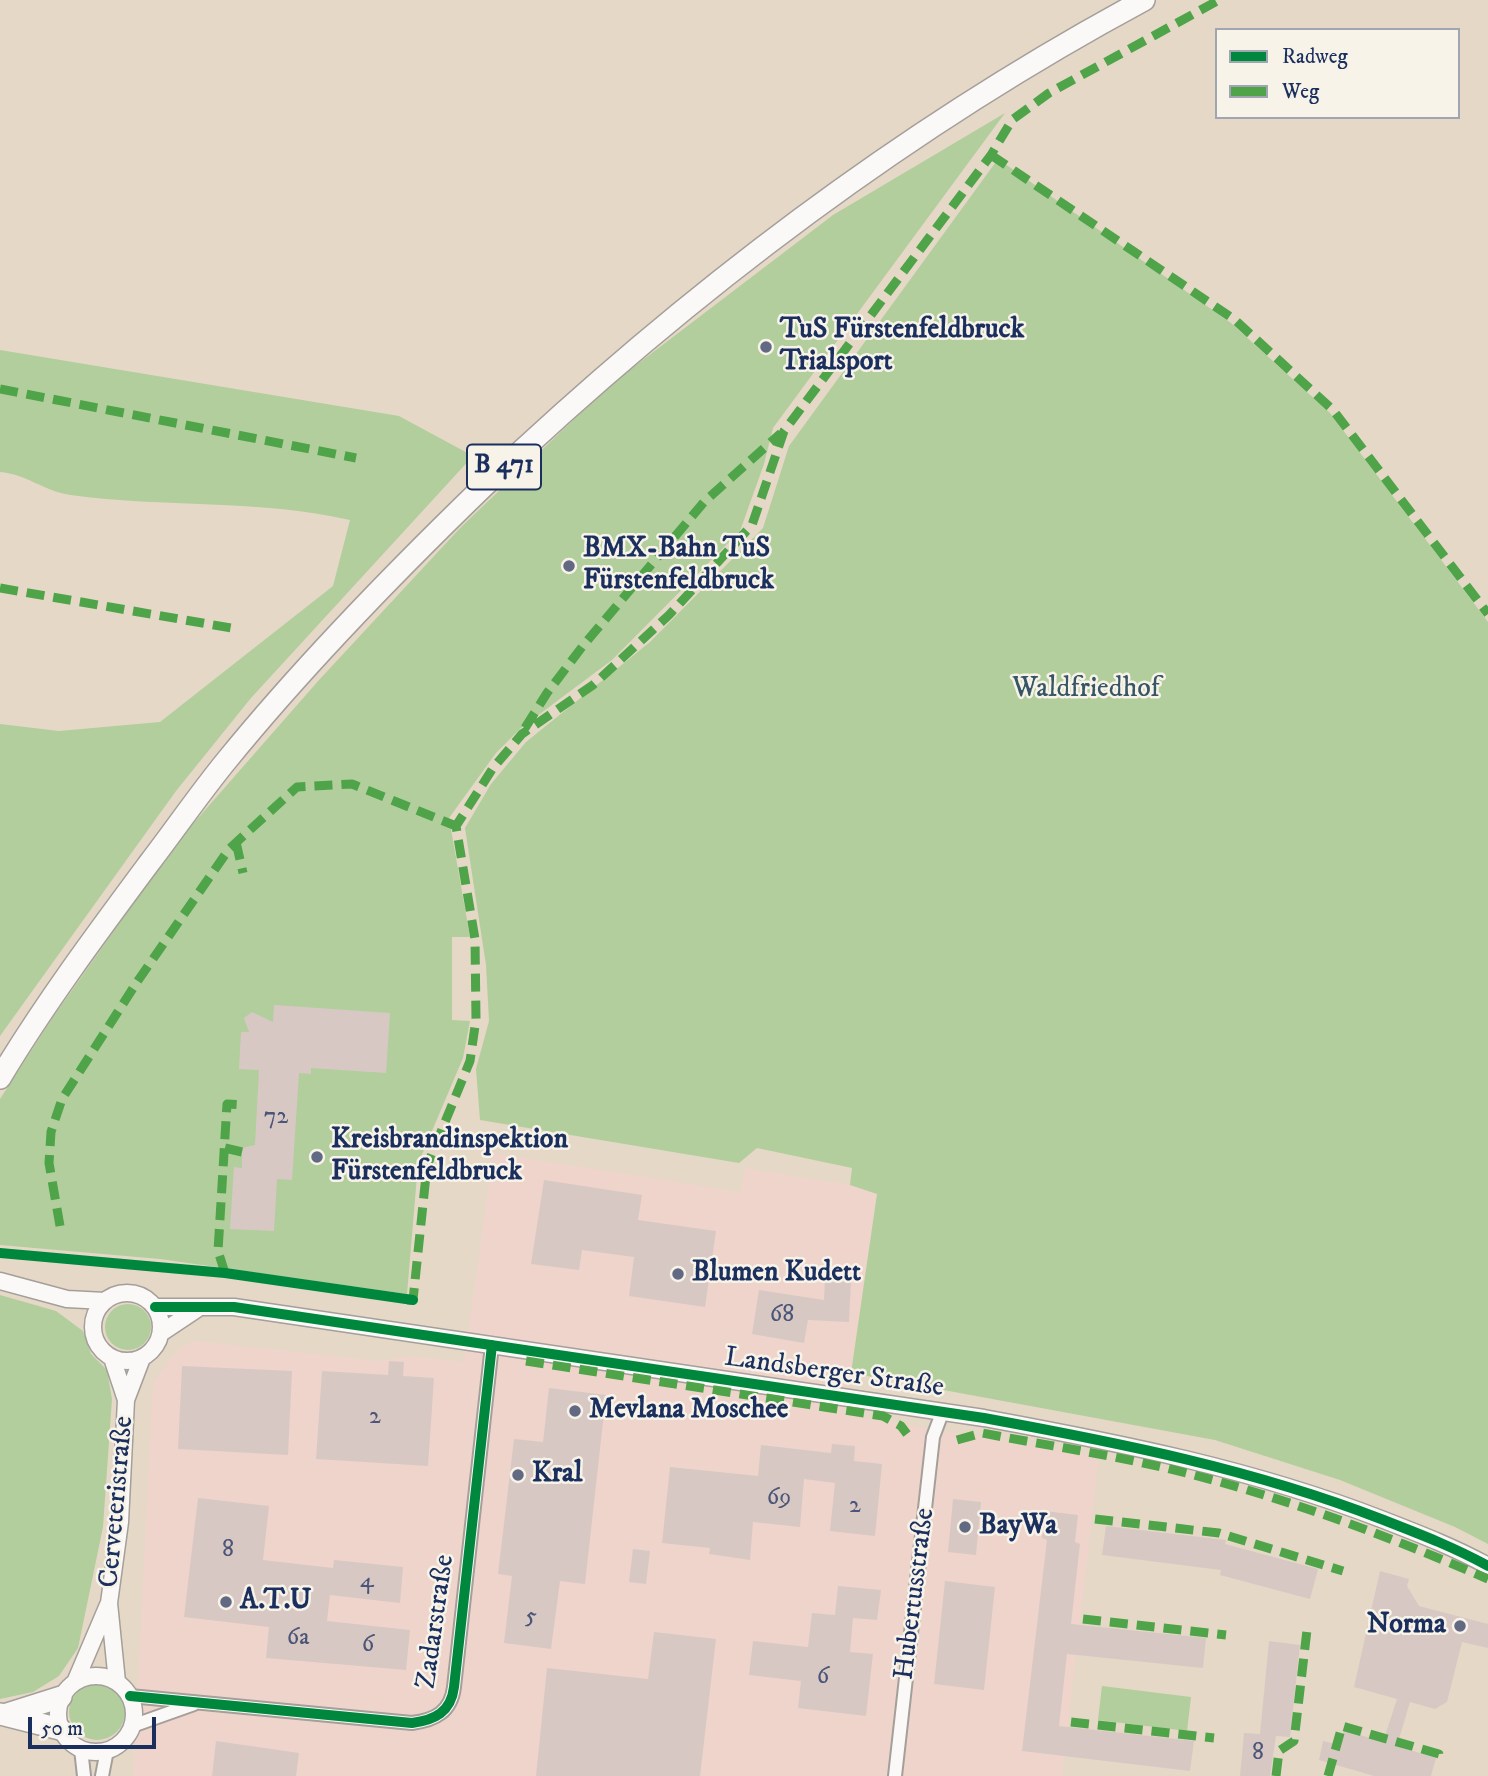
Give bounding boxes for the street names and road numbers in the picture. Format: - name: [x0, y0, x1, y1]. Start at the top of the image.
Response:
- road number: B 471: [467, 444, 541, 489]
- street label: Landsberger Straße: [722, 1342, 946, 1406]
- street label: Cerveteristraße: [94, 1415, 142, 1589]
- street label: Hubertusstraße: [889, 1506, 943, 1682]
- street label: Zadarstraße: [411, 1553, 463, 1691]

